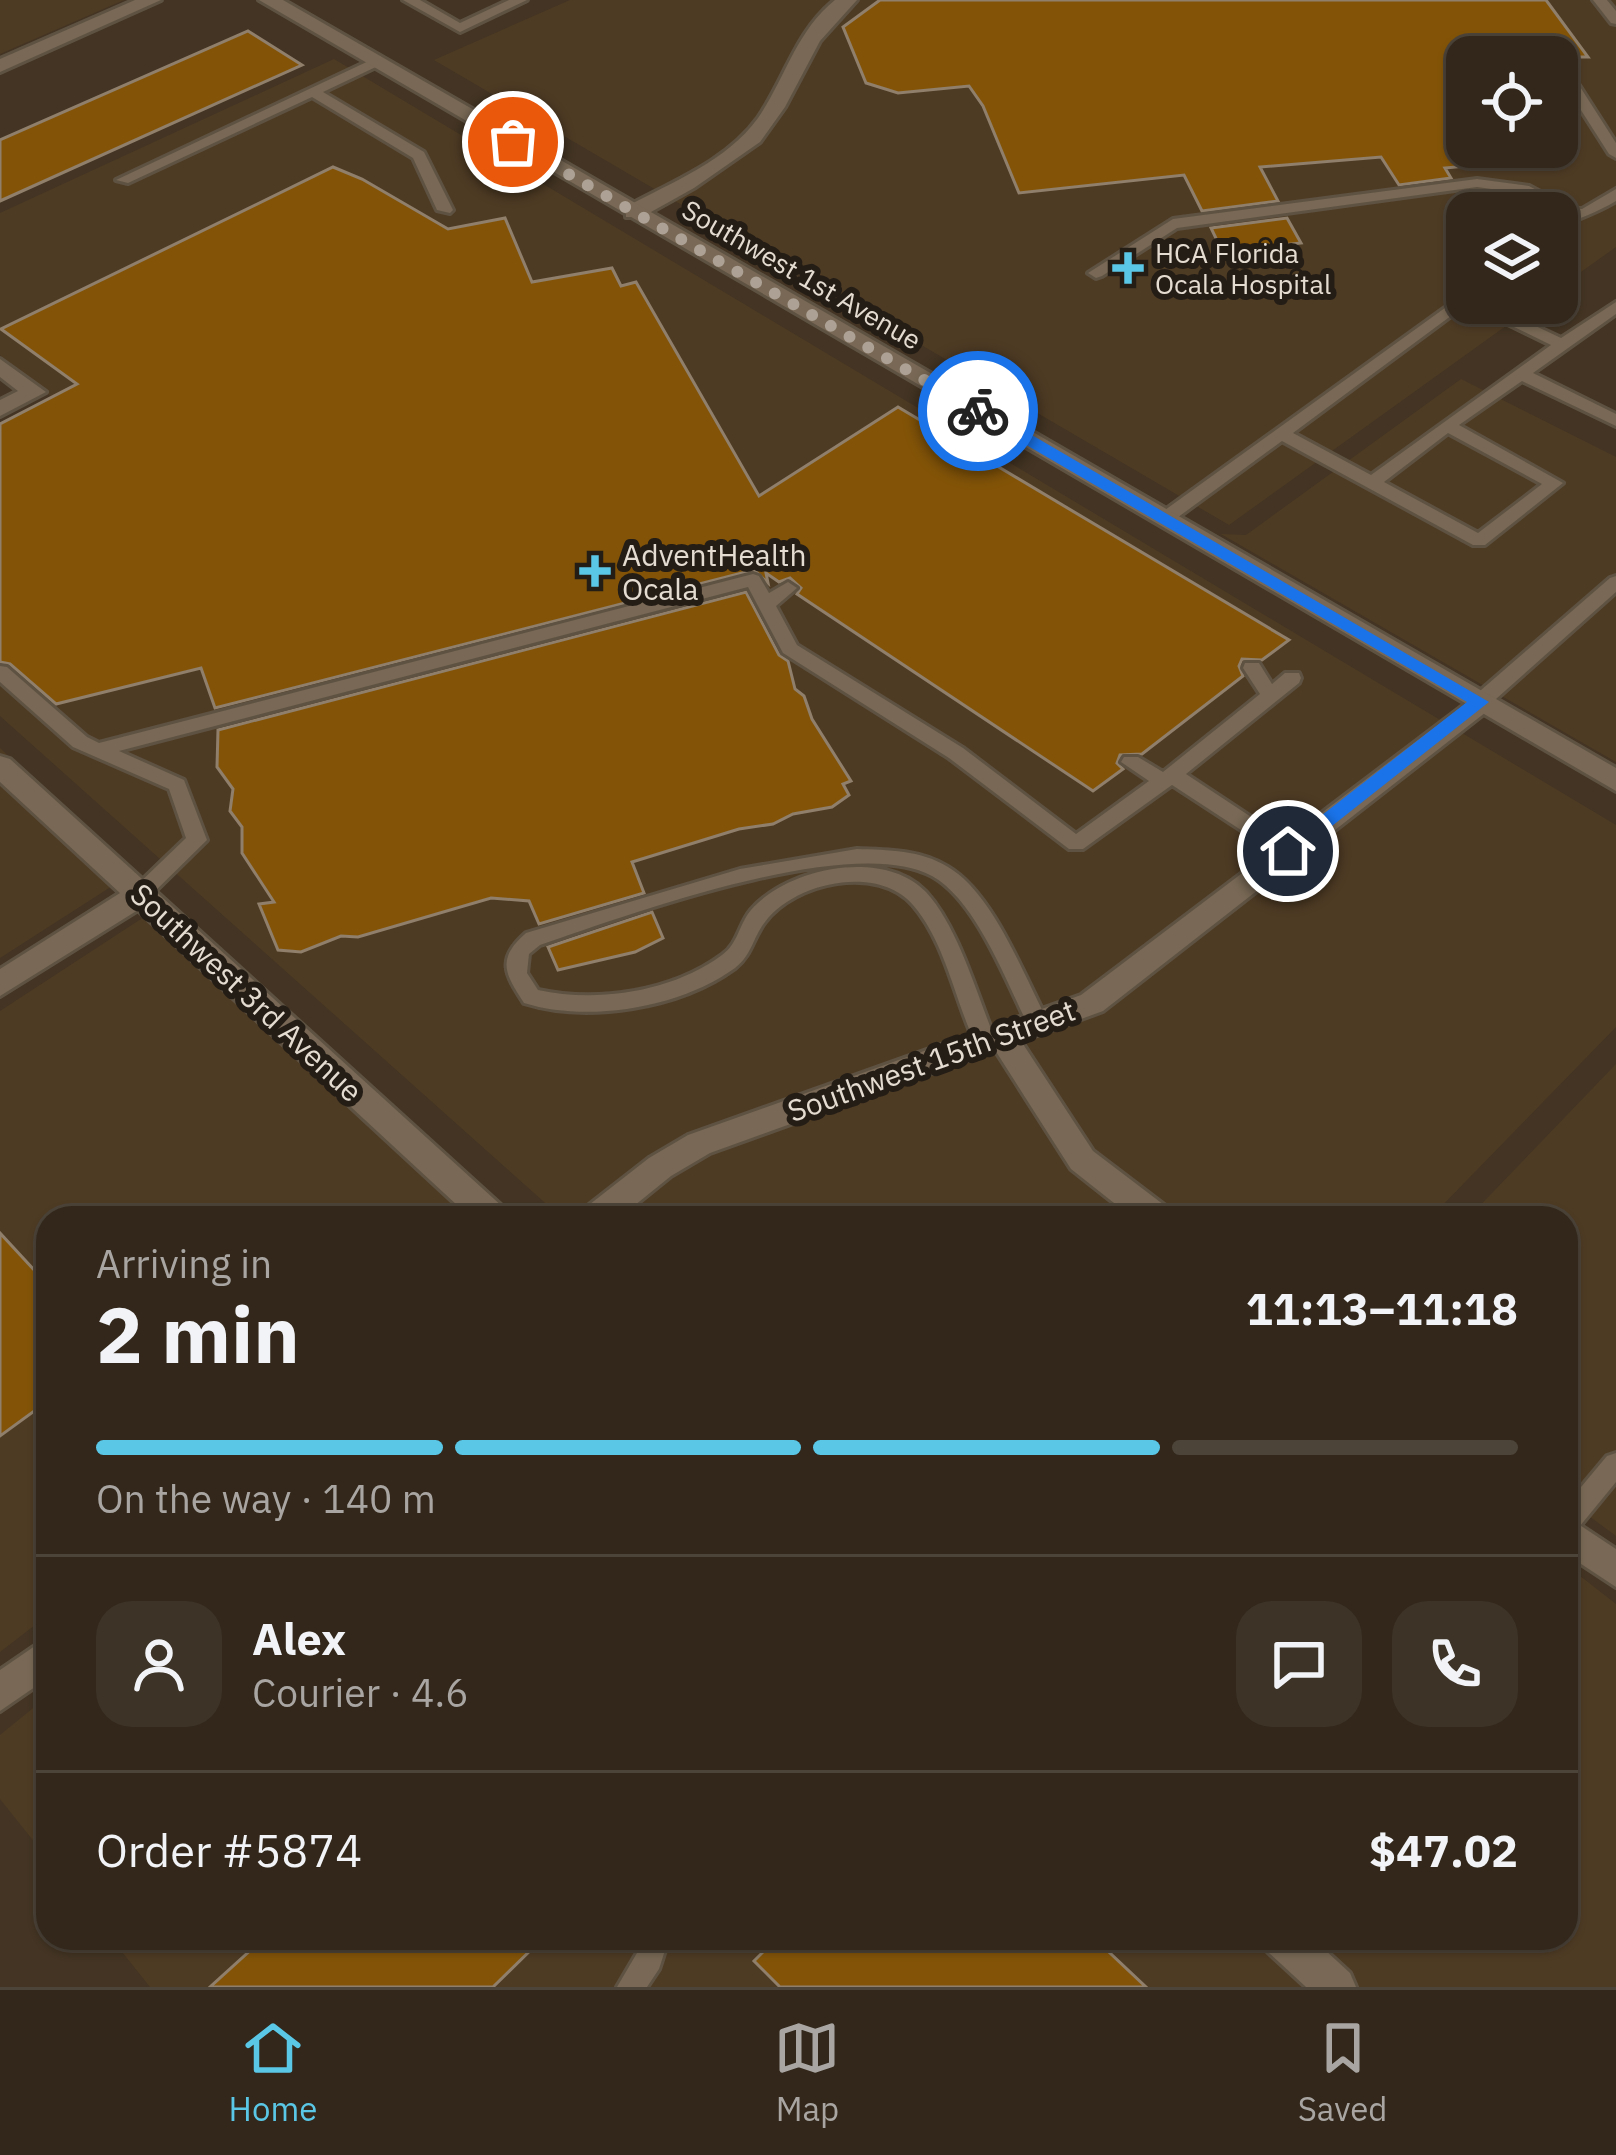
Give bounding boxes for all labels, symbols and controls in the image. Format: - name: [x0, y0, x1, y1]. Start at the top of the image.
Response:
- map controls: [1446, 36, 1578, 324]
- button: locate: [1446, 36, 1578, 168]
- pin: [462, 91, 564, 193]
- icon: bag: [480, 109, 546, 175]
- street label: Southwest 1st Avenue: [676, 191, 928, 357]
- button: layers: [1446, 192, 1578, 324]
- place label: HCA Florida Ocala Hospital: [1155, 235, 1331, 301]
- marker: HCA Florida Ocala Hospital: [1112, 252, 1144, 284]
- courier: [918, 351, 1038, 471]
- icon: bike: [945, 378, 1011, 444]
- place label: AdventHealth Ocala: [622, 535, 806, 608]
- marker: AdventHealth Ocala: [579, 555, 611, 587]
- pin: [1237, 800, 1339, 902]
- icon: home: [1255, 818, 1321, 884]
- street label: Southwest 3rd Avenue: [123, 874, 371, 1110]
- street label: Southwest 15th Street: [782, 990, 1080, 1130]
- text: Arriving in: [96, 1238, 272, 1289]
- text: 11:13–11:18: [1246, 1279, 1518, 1337]
- text: 2 min: [96, 1283, 300, 1384]
- text: On the way · 140 m: [96, 1473, 436, 1524]
- button: person: [96, 1601, 222, 1727]
- button: chat: [1236, 1601, 1362, 1727]
- button: phone: [1392, 1601, 1518, 1727]
- text: Alex: [252, 1609, 346, 1667]
- text: Courier · 4.6: [252, 1667, 469, 1718]
- text: Order #5874: [96, 1821, 362, 1879]
- text: $47.02: [1369, 1821, 1518, 1879]
- tab: Home: [229, 2015, 317, 2130]
- tab: Map: [774, 2015, 840, 2130]
- tab: Saved: [1298, 2015, 1387, 2130]

